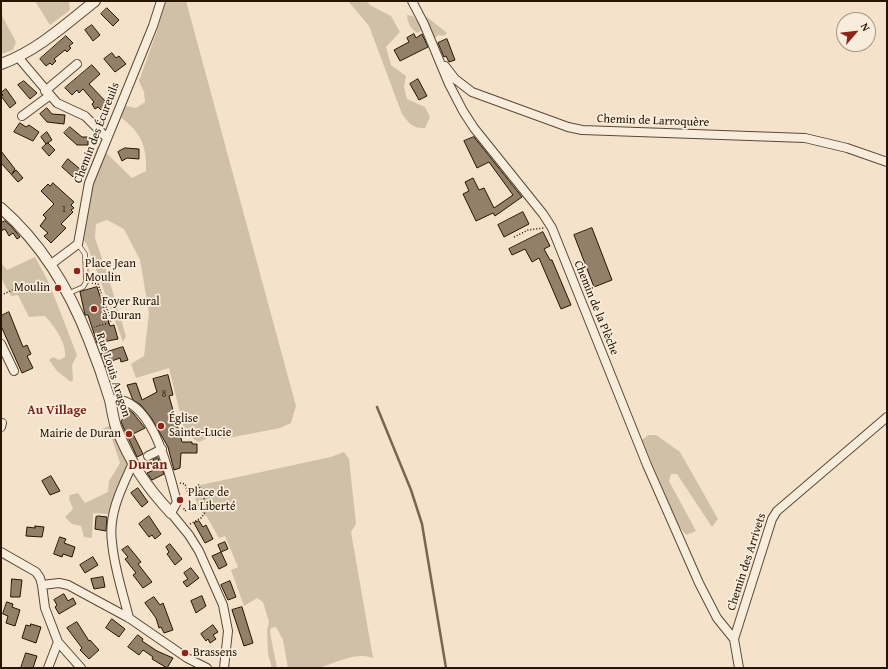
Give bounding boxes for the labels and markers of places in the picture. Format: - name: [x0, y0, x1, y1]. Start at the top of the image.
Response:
- place label: Place Jean Moulin: [85, 257, 136, 285]
- marker: Place Jean Moulin: [72, 266, 82, 276]
- place label: Moulin: [14, 281, 50, 295]
- marker: Moulin: [53, 283, 63, 293]
- place label: Foyer Rural à Duran: [102, 295, 160, 323]
- marker: Foyer Rural à Duran: [89, 304, 99, 314]
- place label: Église Sainte-Lucie: [169, 412, 231, 440]
- marker: Église Sainte-Lucie: [156, 421, 166, 431]
- place label: Mairie de Duran: [40, 427, 121, 441]
- marker: Mairie de Duran: [124, 429, 134, 439]
- place label: Place de la Liberté: [188, 486, 236, 514]
- marker: Place de la Liberté: [175, 495, 185, 505]
- place label: Brassens: [193, 646, 237, 660]
- marker: Brassens: [180, 648, 190, 658]

